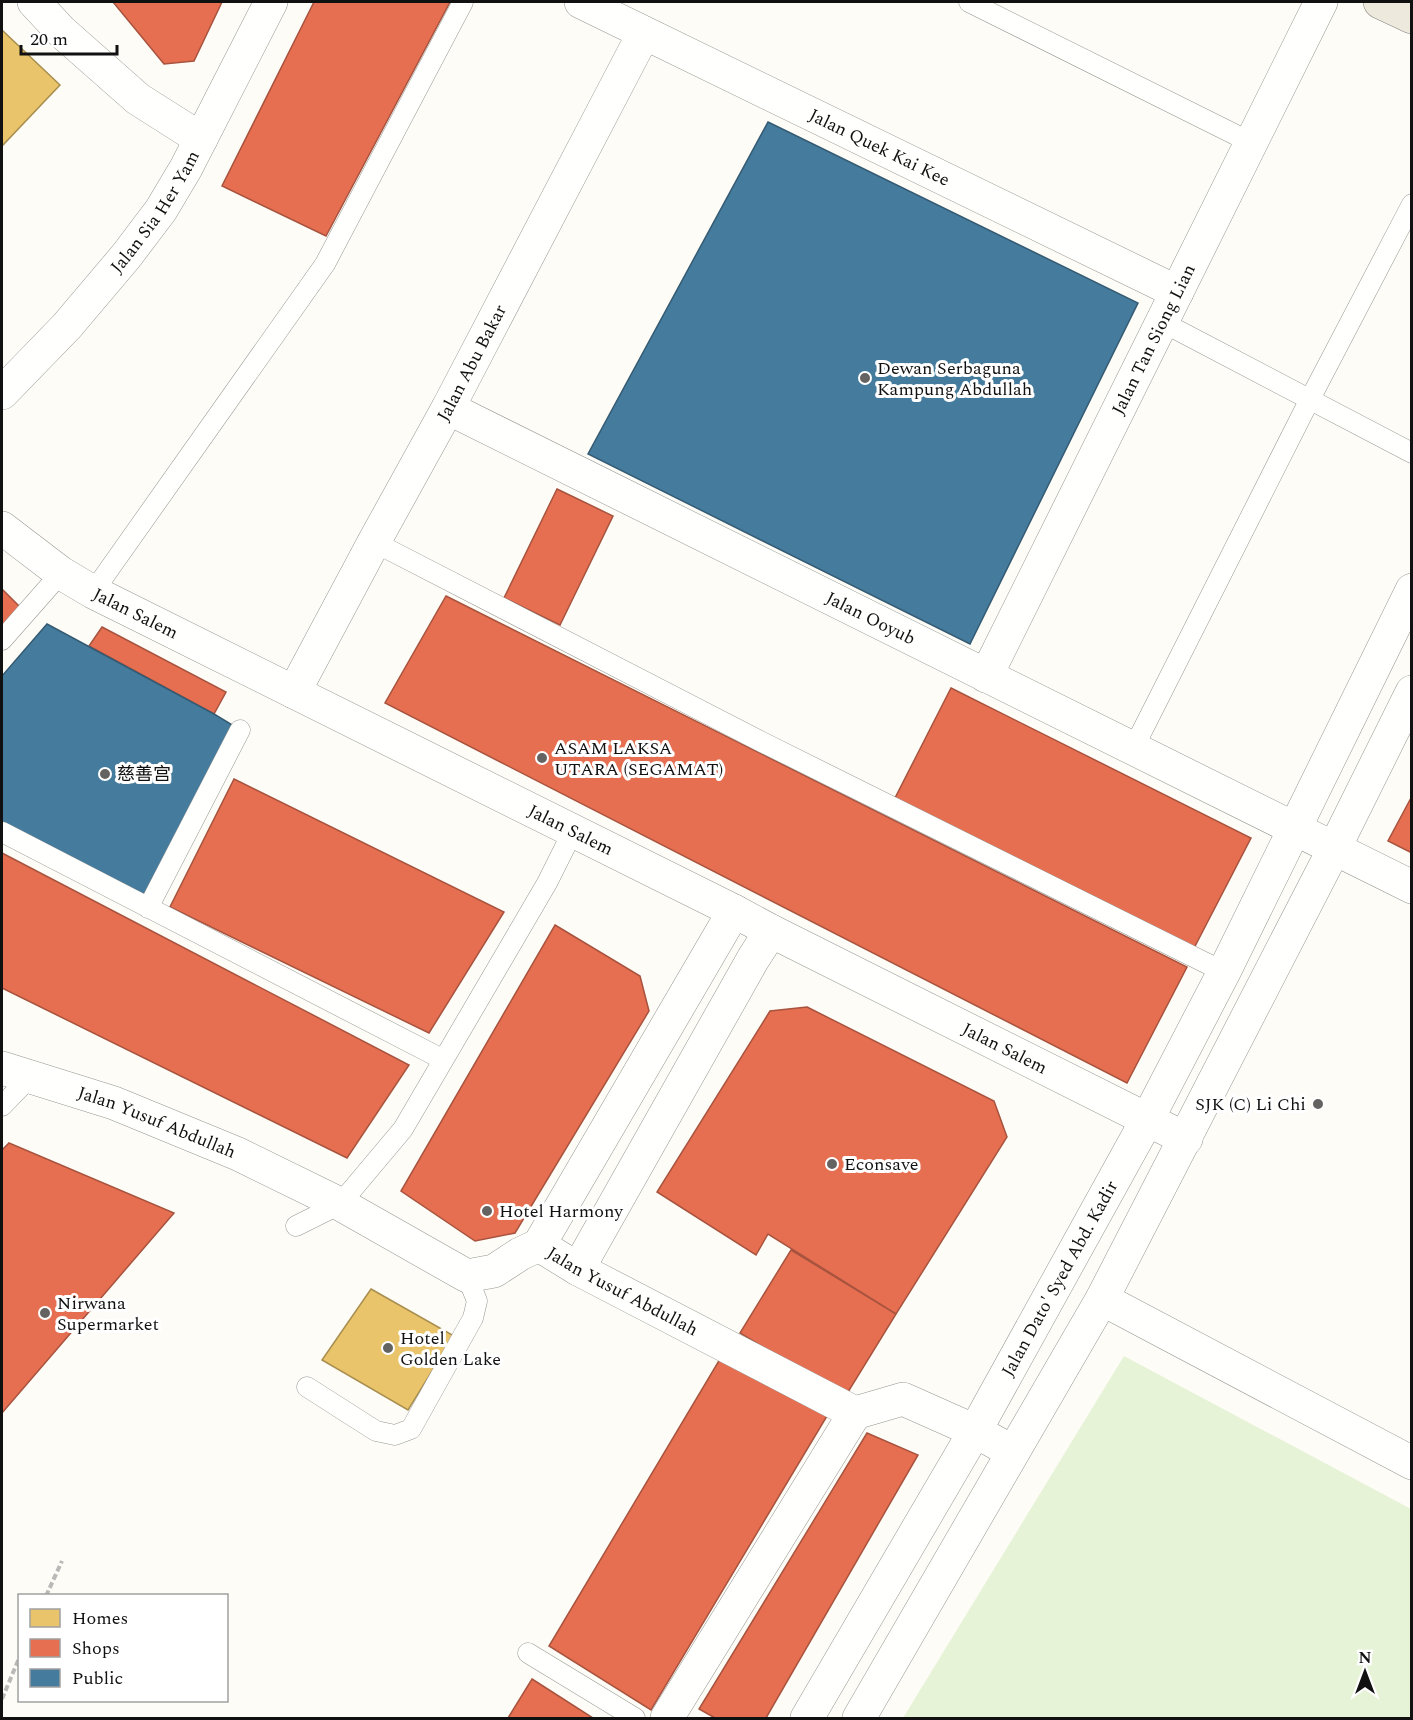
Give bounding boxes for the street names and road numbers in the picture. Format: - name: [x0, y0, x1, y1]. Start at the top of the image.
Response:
- street label: Jalan Quek Kai Kee: [804, 101, 955, 193]
- street label: Jalan Sia Her Yam: [104, 146, 206, 279]
- street label: Jalan Tan Siong Lian: [1104, 259, 1202, 419]
- street label: Jalan Abu Bakar: [430, 300, 513, 426]
- street label: Jalan Salem: [88, 581, 183, 646]
- street label: Jalan Ooyub: [821, 584, 920, 652]
- street label: Jalan Salem: [523, 797, 618, 862]
- street label: Jalan Salem: [957, 1015, 1052, 1081]
- street label: Jalan Yusuf Abdullah: [74, 1079, 240, 1165]
- street label: Jalan Dato' Syed Abd. Kadir: [994, 1175, 1125, 1381]
- street label: Jalan Yusuf Abdullah: [542, 1239, 703, 1343]

